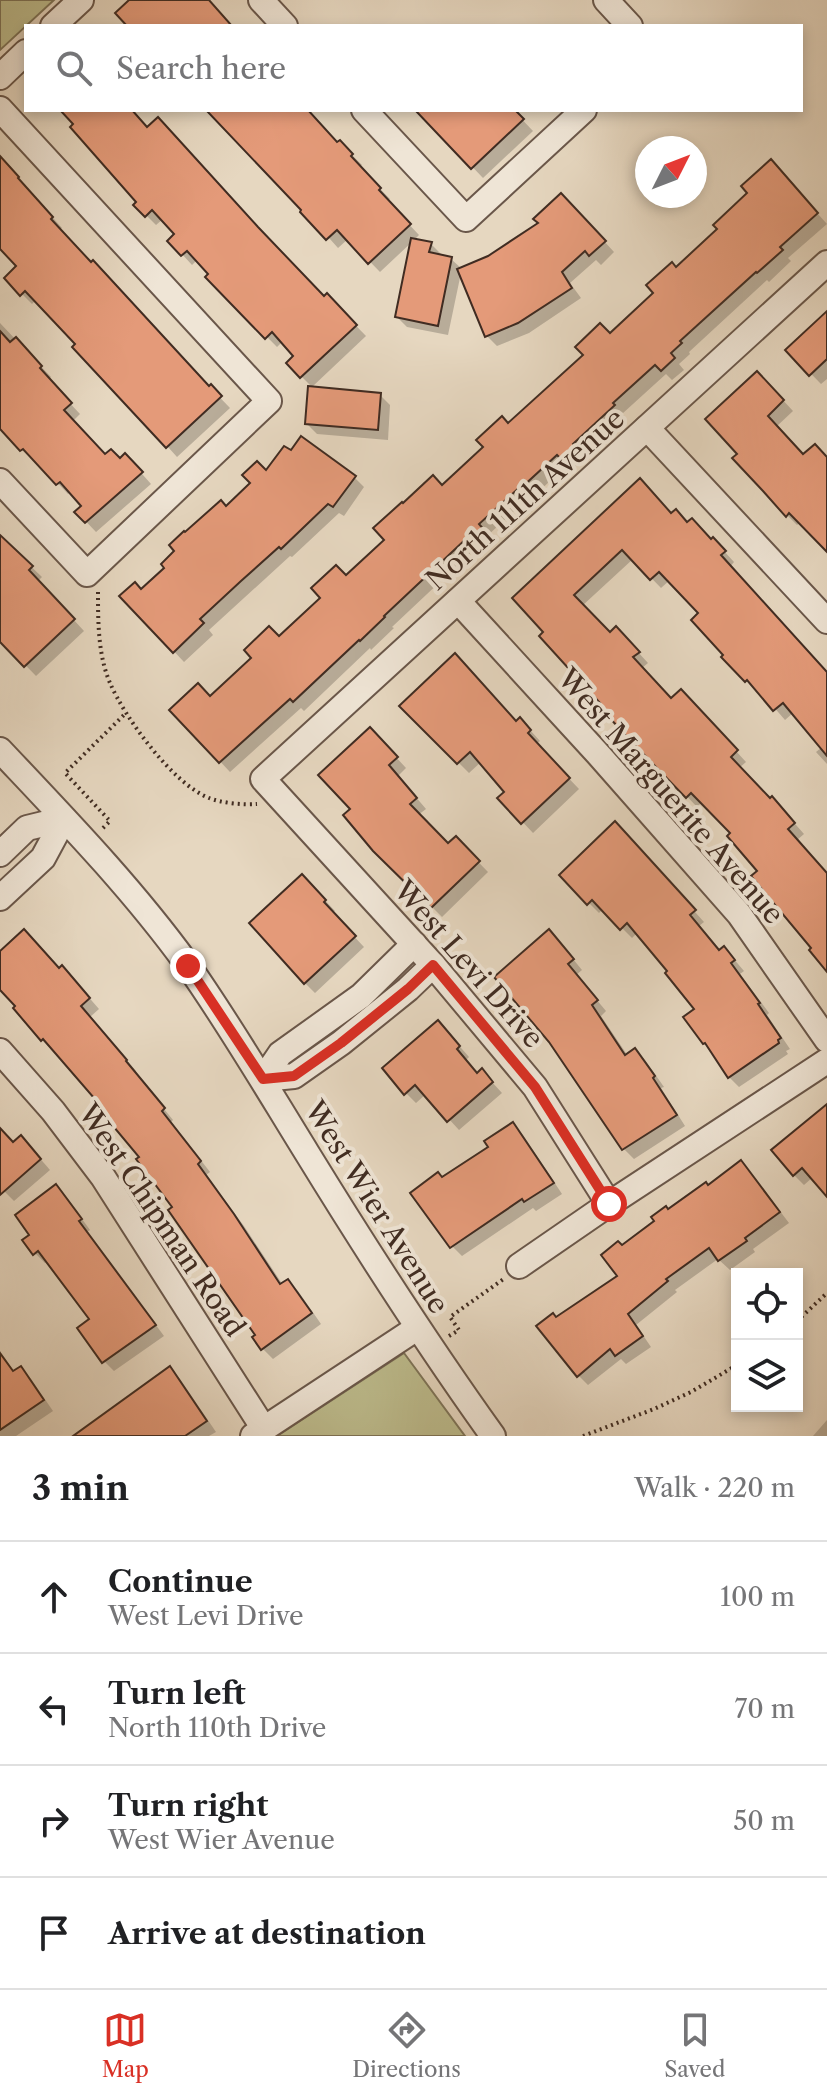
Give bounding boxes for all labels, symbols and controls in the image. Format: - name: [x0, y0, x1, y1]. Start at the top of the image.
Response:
- search box: [24, 24, 803, 112]
- icon: search: [52, 46, 96, 90]
- text: Search here: [116, 50, 286, 87]
- north arrow: [635, 136, 707, 208]
- street label: North 111th Avenue: [419, 401, 631, 597]
- street label: West Marguerite Avenue: [550, 661, 791, 931]
- street label: West Levi Drive: [386, 873, 551, 1055]
- route end: [170, 948, 206, 984]
- street label: West Wier Avenue: [297, 1094, 456, 1320]
- street label: West Chipman Road: [71, 1096, 253, 1343]
- route start: [591, 1186, 627, 1222]
- map controls: [731, 1268, 803, 1412]
- button: locate: [731, 1268, 803, 1340]
- button: layers: [731, 1340, 803, 1412]
- text: 3 min: [32, 1467, 129, 1509]
- text: Walk · 220 m: [634, 1472, 795, 1504]
- text: Continue: [108, 1563, 253, 1600]
- icon: ahead: [32, 1575, 76, 1619]
- text: 100 m: [720, 1581, 795, 1613]
- text: West Levi Drive: [108, 1600, 304, 1632]
- text: Turn left: [108, 1675, 245, 1712]
- icon: left: [32, 1687, 76, 1731]
- text: 70 m: [735, 1693, 795, 1725]
- text: North 110th Drive: [108, 1712, 326, 1744]
- text: Turn right: [108, 1787, 268, 1824]
- icon: right: [32, 1799, 76, 1843]
- text: 50 m: [733, 1805, 795, 1837]
- text: West Wier Avenue: [108, 1824, 335, 1856]
- icon: arrive: [32, 1911, 76, 1955]
- text: Arrive at destination: [108, 1915, 426, 1952]
- tab: Map: [102, 2008, 149, 2083]
- tab: Directions: [352, 2008, 461, 2083]
- tab: Saved: [664, 2008, 725, 2083]

